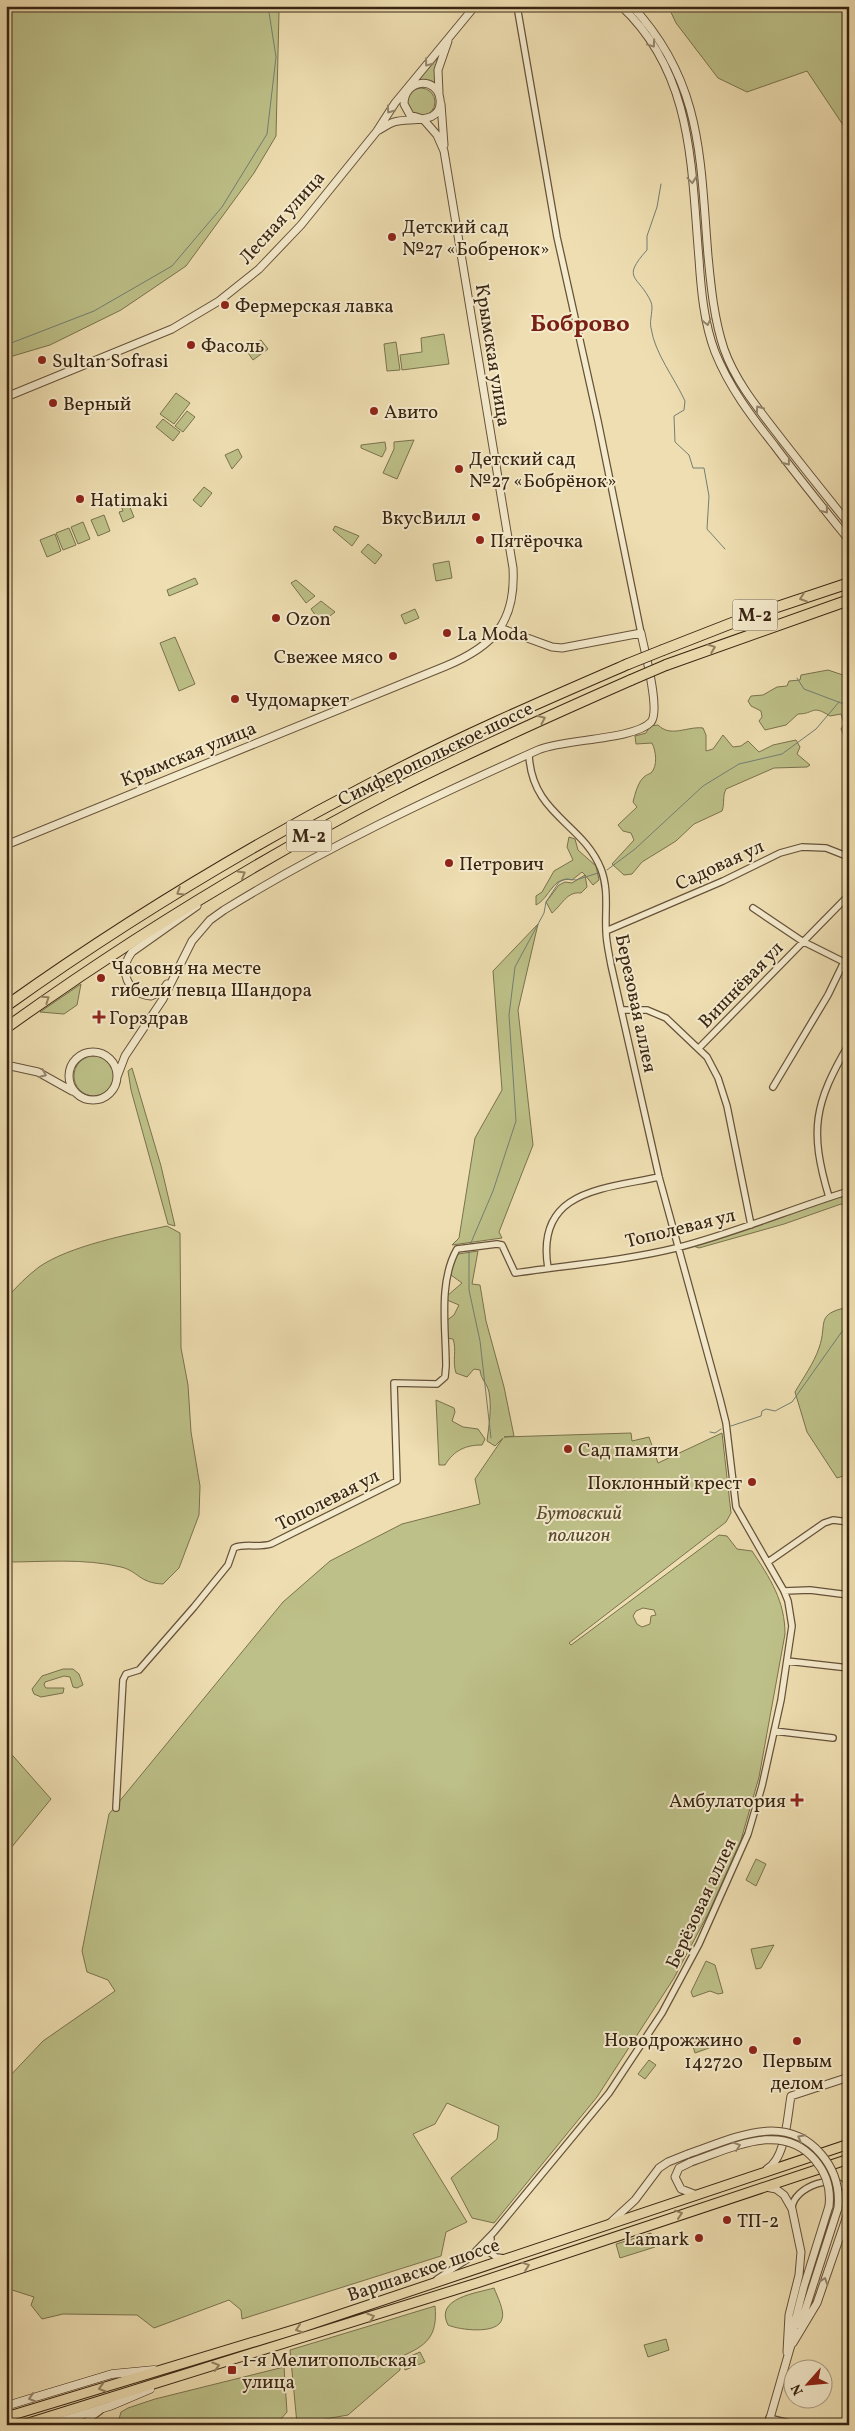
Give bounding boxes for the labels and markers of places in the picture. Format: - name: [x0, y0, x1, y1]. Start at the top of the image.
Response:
- place label: Детский сад №27 «Бобренок»: [402, 215, 550, 263]
- marker: Детский сад №27 «Бобренок»: [386, 231, 398, 243]
- place label: Фермерская лавка: [235, 294, 394, 320]
- marker: Фермерская лавка: [219, 299, 231, 311]
- place label: Фасоль: [201, 334, 264, 360]
- marker: Фасоль: [185, 339, 197, 351]
- place label: Sultan Sofrasi: [52, 349, 169, 375]
- marker: Sultan Sofrasi: [36, 354, 48, 366]
- place label: Верный: [63, 392, 131, 418]
- marker: Верный: [47, 397, 59, 409]
- place label: Авито: [384, 400, 438, 426]
- marker: Авито: [368, 405, 380, 417]
- place label: Детский сад №27 «Бобрёнок»: [469, 447, 617, 495]
- marker: Детский сад №27 «Бобрёнок»: [453, 463, 465, 475]
- place label: Hatimaki: [90, 488, 169, 514]
- marker: Hatimaki: [74, 493, 86, 505]
- place label: ВкусВилл: [381, 506, 466, 532]
- marker: ВкусВилл: [470, 511, 482, 523]
- place label: Пятёрочка: [490, 529, 583, 555]
- marker: Пятёрочка: [474, 534, 486, 546]
- place label: Ozon: [286, 607, 331, 633]
- marker: Ozon: [270, 612, 282, 624]
- place label: La Moda: [457, 622, 529, 648]
- marker: La Moda: [441, 627, 453, 639]
- place label: Свежее мясо: [274, 645, 383, 671]
- marker: Свежее мясо: [387, 650, 399, 662]
- place label: Чудомаркет: [245, 688, 349, 714]
- marker: Чудомаркет: [229, 693, 241, 705]
- place label: Петрович: [459, 852, 544, 878]
- marker: Петрович: [443, 857, 455, 869]
- place label: Часовня на месте гибели певца Шандора: [111, 956, 312, 1004]
- marker: Часовня на месте гибели певца Шандора: [95, 972, 107, 984]
- place label: Горздрав: [109, 1006, 188, 1032]
- marker: Горздрав: [93, 1011, 105, 1023]
- place label: Сад памяти: [578, 1438, 679, 1464]
- marker: Сад памяти: [562, 1443, 574, 1455]
- place label: Поклонный крест: [587, 1471, 742, 1497]
- marker: Поклонный крест: [746, 1476, 758, 1488]
- place label: Амбулатория: [669, 1789, 786, 1815]
- marker: Амбулатория: [790, 1793, 804, 1807]
- place label: Новодрожжино 142720: [604, 2028, 743, 2076]
- marker: Первым делом: [791, 2035, 803, 2047]
- marker: Новодрожжино 142720: [747, 2044, 759, 2056]
- place label: Первым делом: [762, 2049, 832, 2097]
- place label: ТП-2: [737, 2209, 779, 2235]
- marker: ТП-2: [721, 2214, 733, 2226]
- place label: Lamark: [624, 2227, 689, 2253]
- marker: Lamark: [693, 2232, 705, 2244]
- place label: 1-я Мелитопольская улица: [242, 2348, 417, 2396]
- marker: 1-я Мелитопольская улица: [226, 2364, 238, 2376]

